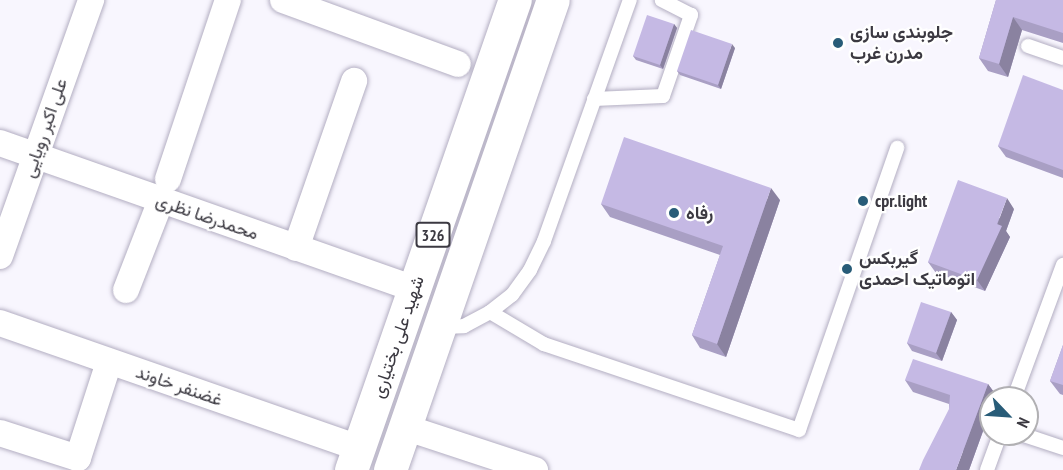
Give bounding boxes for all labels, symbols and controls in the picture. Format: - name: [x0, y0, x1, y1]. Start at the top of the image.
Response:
- place label: جلوبندی سازی مدرن غرب: [850, 22, 953, 64]
- marker: جلوبندی سازی مدرن غرب: [831, 36, 845, 50]
- street label: علی اکبر رویایی: [18, 75, 72, 181]
- street label: محمدرضا نظری: [153, 189, 261, 245]
- place label: cpr.light: [875, 190, 927, 212]
- marker: cpr.light: [856, 194, 870, 208]
- place label: رفاه: [686, 202, 713, 224]
- marker: رفاه: [667, 206, 681, 220]
- road number: 326: [415, 222, 451, 248]
- place label: گیربکس اتوماتیک احمدی: [859, 248, 975, 290]
- marker: گیربکس اتوماتیک احمدی: [840, 262, 854, 276]
- street label: شهید علی بختیاری: [367, 273, 429, 401]
- street label: غضنفر خاوند: [133, 361, 225, 411]
- north arrow: [979, 386, 1039, 446]
- text: N: [1013, 415, 1034, 431]

